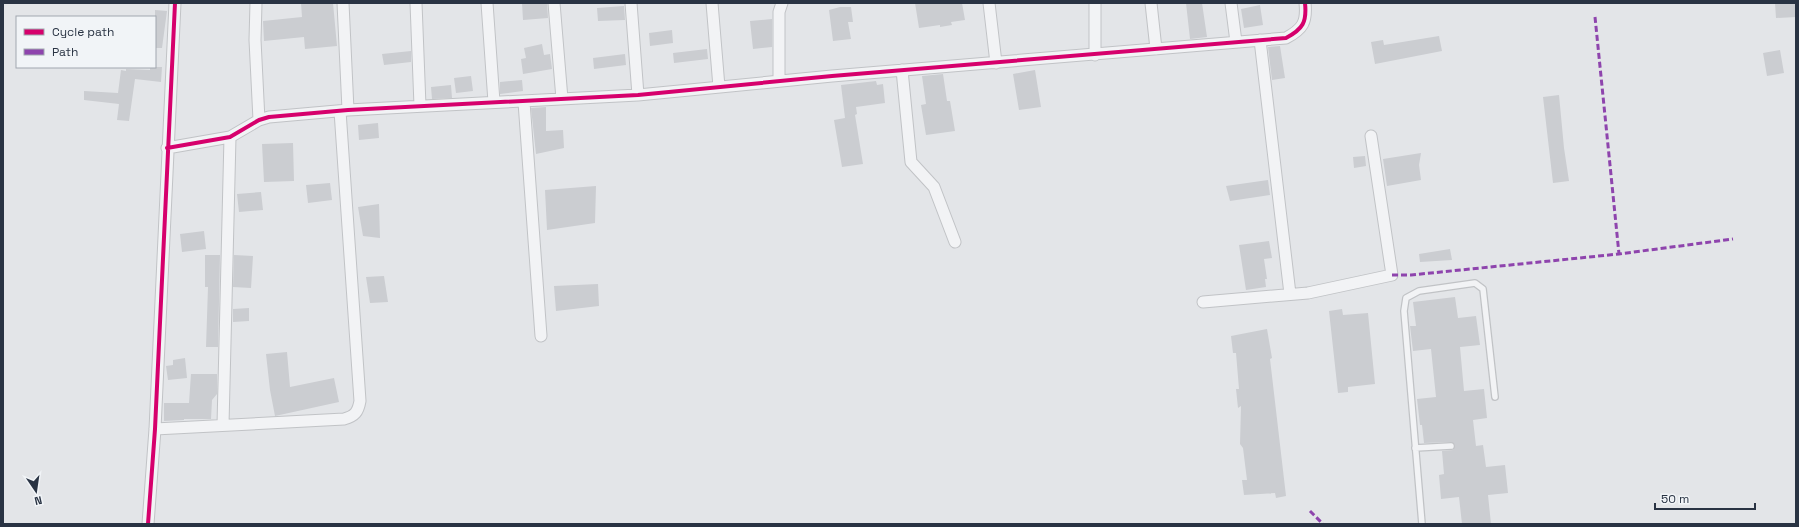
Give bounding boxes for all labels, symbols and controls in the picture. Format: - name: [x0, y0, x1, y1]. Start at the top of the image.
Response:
- legend: [16, 16, 156, 68]
- text: Cycle path: [52, 24, 114, 40]
- text: Path: [52, 44, 78, 60]
- north arrow: [16, 471, 56, 511]
- scale bar: [1655, 485, 1755, 511]
- text: 50 m: [1661, 491, 1689, 507]
- text: N: [33, 493, 43, 508]

